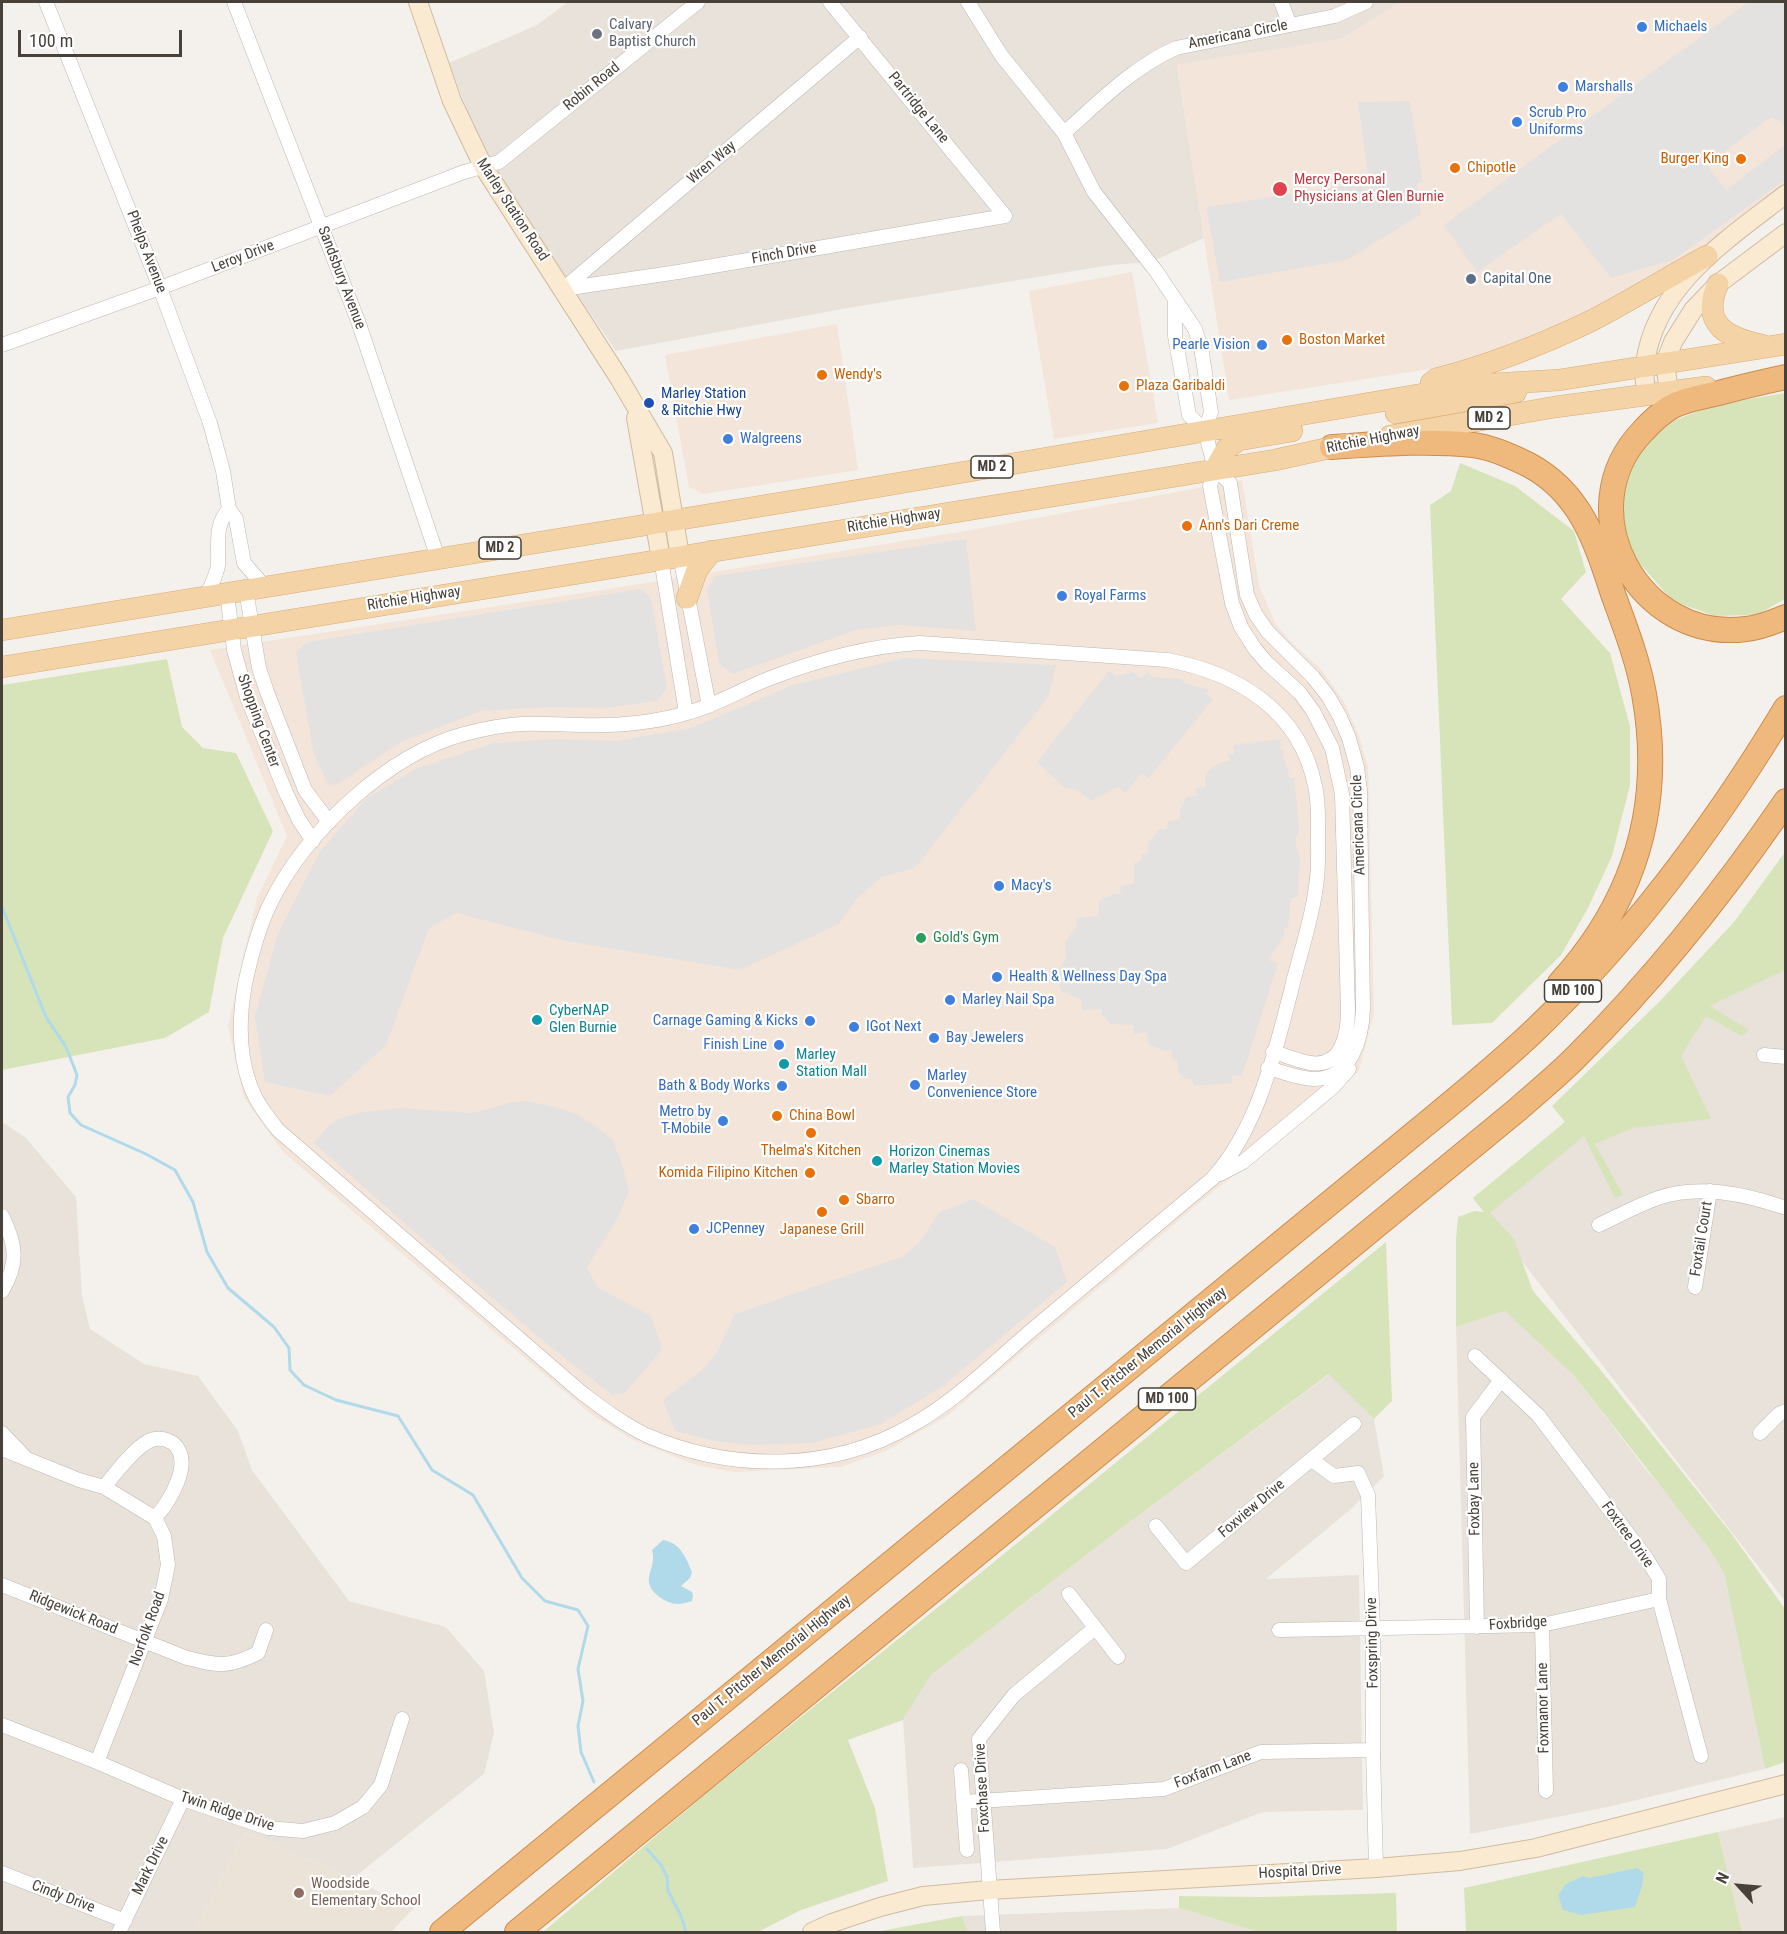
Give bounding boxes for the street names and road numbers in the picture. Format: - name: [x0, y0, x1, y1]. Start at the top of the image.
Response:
- street label: Americana Circle: [1187, 17, 1289, 53]
- street label: Robin Road: [560, 59, 624, 115]
- street label: Partridge Lane: [884, 69, 952, 147]
- street label: Wren Way: [684, 137, 740, 189]
- street label: Marley Station Road: [472, 155, 552, 265]
- street label: Phelps Avenue: [122, 208, 170, 296]
- street label: Sandsbury Avenue: [313, 224, 369, 332]
- street label: Leroy Drive: [209, 237, 277, 277]
- street label: Finch Drive: [750, 239, 818, 269]
- road number: MD 2: [1468, 407, 1510, 429]
- street label: Ritchie Highway: [1325, 422, 1421, 458]
- road number: MD 2: [971, 456, 1013, 478]
- street label: Ritchie Highway: [846, 505, 942, 537]
- road number: MD 2: [479, 537, 521, 559]
- street label: Ritchie Highway: [366, 583, 462, 615]
- street label: Shopping Center: [233, 672, 283, 770]
- street label: Americana Circle: [1348, 774, 1370, 876]
- road number: MD 100: [1544, 980, 1602, 1002]
- street label: Foxtail Court: [1687, 1200, 1717, 1278]
- street label: Paul T. Pitcher Memorial Highway: [1065, 1284, 1231, 1422]
- road number: MD 100: [1138, 1388, 1196, 1410]
- street label: Foxbay Lane: [1465, 1462, 1485, 1536]
- street label: Foxview Drive: [1215, 1476, 1289, 1542]
- street label: Foxtree Drive: [1597, 1498, 1657, 1572]
- street label: Ridgewick Road: [26, 1587, 120, 1639]
- street label: Norfolk Road: [126, 1589, 170, 1669]
- street label: Paul T. Pitcher Memorial Highway: [689, 1592, 855, 1730]
- street label: Foxspring Drive: [1363, 1597, 1383, 1689]
- street label: Foxbridge: [1488, 1613, 1548, 1635]
- street label: Foxmanor Lane: [1534, 1662, 1554, 1754]
- street label: Foxchase Drive: [972, 1743, 994, 1833]
- street label: Foxfarm Lane: [1172, 1747, 1254, 1793]
- street label: Twin Ridge Drive: [178, 1788, 276, 1836]
- street label: Mark Drive: [129, 1834, 173, 1898]
- street label: Hospital Drive: [1258, 1861, 1342, 1883]
- street label: Cindy Drive: [29, 1877, 97, 1917]

